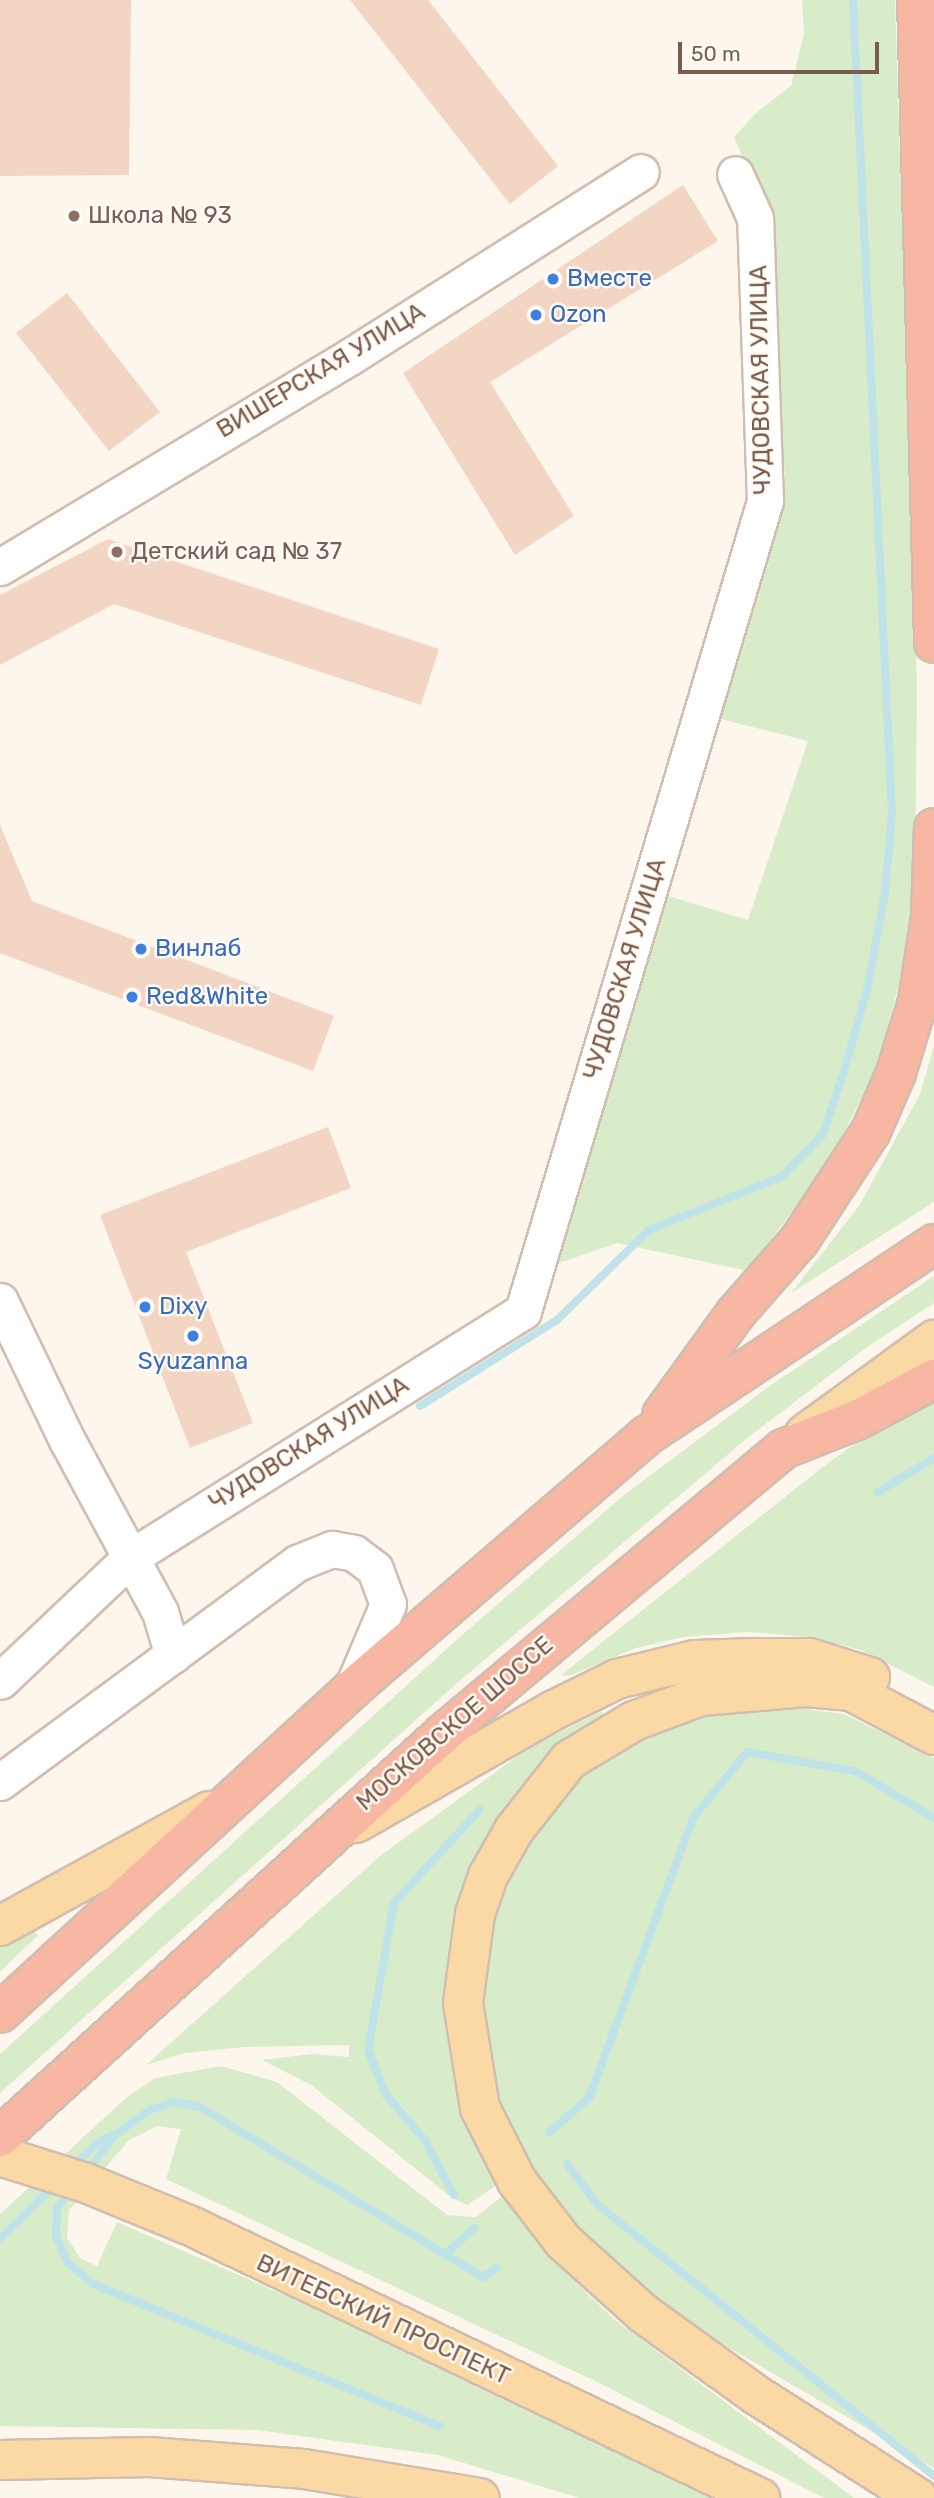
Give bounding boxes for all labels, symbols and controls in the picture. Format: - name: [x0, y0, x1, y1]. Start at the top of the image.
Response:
- scale bar: [682, 28, 883, 72]
- text: 50 m: [691, 41, 741, 66]
- place label: Школа № 93: [88, 202, 232, 230]
- marker: Школа № 93: [66, 208, 82, 224]
- place label: Вместе: [567, 265, 652, 293]
- street label: ЧУДОВСКАЯ УЛИЦА: [745, 265, 777, 495]
- marker: Вместе: [545, 271, 561, 287]
- street label: ВИШЕРСКАЯ УЛИЦА: [212, 297, 430, 445]
- place label: Ozon: [550, 301, 607, 329]
- marker: Ozon: [528, 307, 544, 323]
- place label: Детский сад № 37: [131, 538, 342, 566]
- marker: Детский сад № 37: [109, 544, 125, 560]
- street label: ЧУДОВСКАЯ УЛИЦА: [578, 855, 672, 1083]
- place label: Винлаб: [155, 935, 241, 963]
- marker: Винлаб: [133, 941, 149, 957]
- place label: Red&White: [146, 983, 268, 1011]
- marker: Red&White: [124, 989, 140, 1005]
- place label: Dixy: [159, 1293, 208, 1321]
- marker: Dixy: [137, 1299, 153, 1315]
- marker: Syuzanna: [185, 1328, 201, 1344]
- place label: Syuzanna: [138, 1348, 248, 1376]
- street label: ЧУДОВСКАЯ УЛИЦА: [204, 1371, 414, 1517]
- street label: МОСКОВСКОЕ ШОССЕ: [351, 1631, 559, 1817]
- street label: ВИТЕБСКИЙ ПРОСПЕКТ: [252, 2249, 514, 2391]

